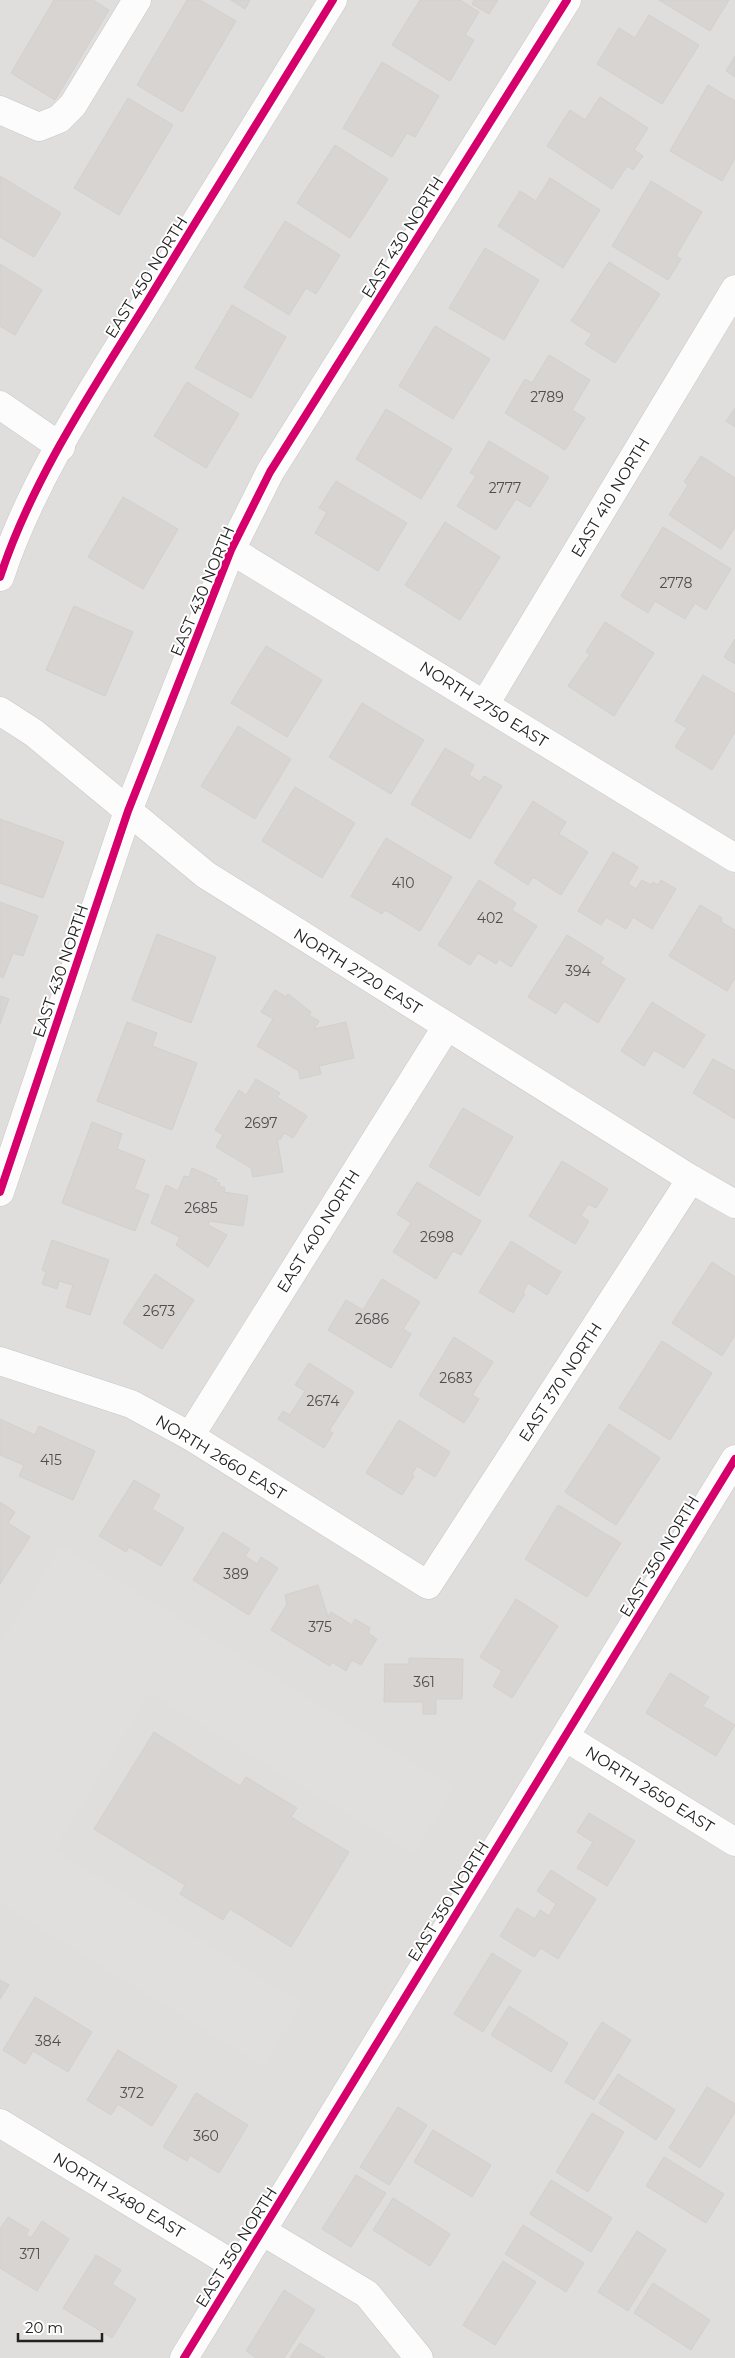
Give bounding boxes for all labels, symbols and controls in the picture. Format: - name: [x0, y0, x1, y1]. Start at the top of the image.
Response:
- street label: EAST 430 NORTH: [357, 173, 447, 301]
- street label: EAST 450 NORTH: [101, 213, 191, 342]
- house number: 2789: [530, 388, 564, 406]
- street label: EAST 410 NORTH: [567, 434, 654, 560]
- house number: 2777: [489, 479, 521, 497]
- street label: EAST 430 NORTH: [166, 523, 238, 659]
- house number: 2778: [659, 574, 693, 592]
- street label: NORTH 2750 EAST: [416, 657, 552, 752]
- house number: 410: [391, 874, 415, 892]
- street label: EAST 430 NORTH: [29, 902, 92, 1040]
- house number: 402: [477, 909, 503, 927]
- street label: NORTH 2720 EAST: [290, 924, 426, 1019]
- house number: 394: [565, 962, 592, 980]
- house number: 2697: [244, 1114, 278, 1132]
- street label: EAST 400 NORTH: [273, 1166, 364, 1296]
- house number: 2685: [184, 1199, 218, 1217]
- house number: 2698: [420, 1228, 454, 1246]
- house number: 2673: [143, 1302, 175, 1320]
- house number: 2686: [355, 1310, 389, 1328]
- street label: EAST 370 NORTH: [515, 1319, 606, 1445]
- house number: 2683: [439, 1369, 473, 1387]
- house number: 2674: [307, 1392, 340, 1410]
- street label: NORTH 2660 EAST: [152, 1411, 290, 1504]
- house number: 415: [40, 1451, 62, 1469]
- street label: EAST 350 NORTH: [616, 1492, 703, 1620]
- house number: 389: [223, 1565, 249, 1583]
- house number: 375: [308, 1618, 332, 1636]
- house number: 361: [413, 1673, 435, 1691]
- street label: NORTH 2650 EAST: [582, 1742, 718, 1837]
- street label: EAST 350 NORTH: [404, 1838, 493, 1965]
- house number: 384: [35, 2032, 62, 2050]
- house number: 372: [120, 2084, 144, 2102]
- house number: 360: [193, 2127, 219, 2145]
- street label: NORTH 2480 EAST: [50, 2149, 189, 2243]
- street label: EAST 350 NORTH: [192, 2184, 281, 2311]
- house number: 371: [19, 2245, 41, 2263]
- scale bar: [18, 2310, 101, 2342]
- text: 20 m: [25, 2318, 63, 2337]

